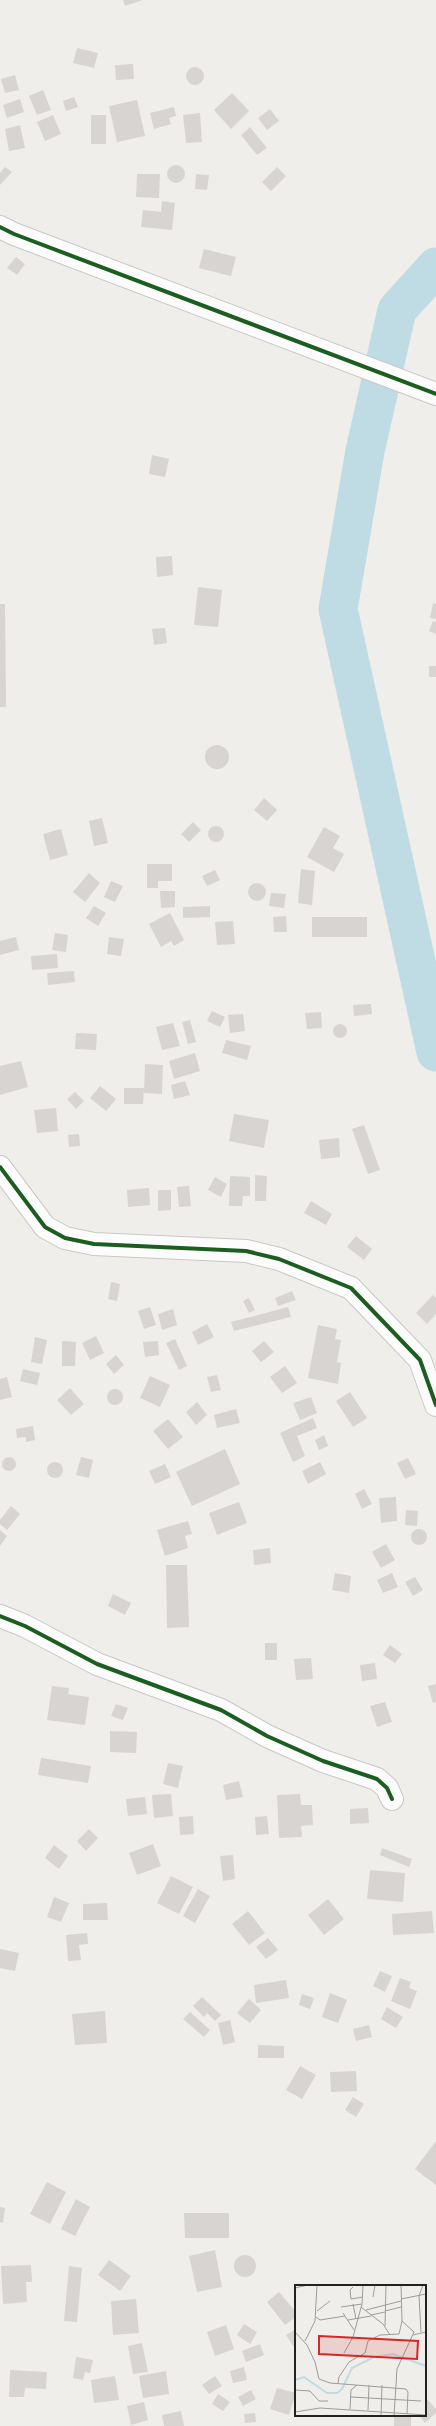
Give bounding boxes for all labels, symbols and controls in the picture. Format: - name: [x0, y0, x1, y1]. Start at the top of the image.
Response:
- inset map: [295, 2285, 426, 2416]

